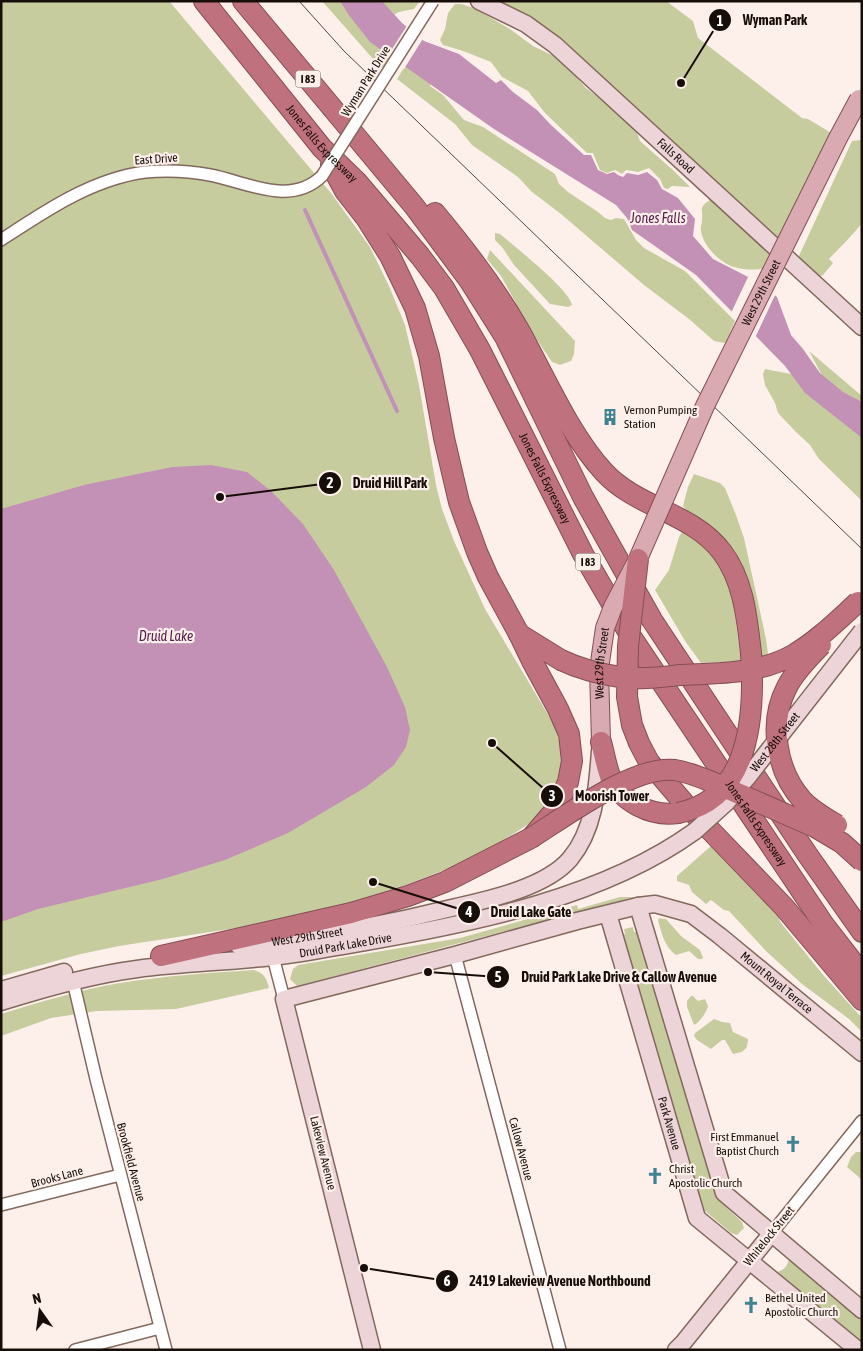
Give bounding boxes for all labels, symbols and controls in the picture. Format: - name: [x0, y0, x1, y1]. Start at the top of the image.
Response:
- callout: Wyman Park: [707, 6, 817, 35]
- text: 1: [716, 12, 724, 29]
- text: Wyman Park: [742, 12, 808, 28]
- street label: Wyman Park Drive: [339, 43, 393, 119]
- road number: I 83: [296, 70, 320, 88]
- street label: Jones Falls Expressway: [283, 102, 360, 185]
- street label: Falls Road: [654, 135, 697, 176]
- street label: East Drive: [134, 151, 178, 167]
- water label: Jones Falls: [629, 210, 686, 226]
- street label: West 29th Street: [739, 257, 784, 328]
- place label: Vernon Pumping Station: [624, 403, 698, 431]
- building icon: Vernon Pumping Station: [600, 407, 620, 427]
- street label: Jones Falls Expressway: [516, 431, 574, 526]
- callout: Druid Hill Park: [317, 469, 437, 498]
- text: 2: [326, 474, 334, 491]
- text: Druid Hill Park: [353, 475, 428, 491]
- road number: I 83: [576, 554, 600, 570]
- street label: West 29th Street: [592, 626, 612, 699]
- water label: Druid Lake: [139, 628, 193, 644]
- street label: West 28th Street: [747, 709, 803, 775]
- street label: Jones Falls Expressway: [722, 778, 790, 869]
- callout: Moorish Tower: [540, 782, 659, 811]
- text: 3: [548, 787, 556, 804]
- text: Moorish Tower: [575, 788, 650, 804]
- callout: Druid Lake Gate: [456, 898, 582, 927]
- text: 4: [464, 903, 473, 920]
- text: Druid Lake Gate: [491, 904, 571, 920]
- street label: West 29th Street: [271, 924, 345, 949]
- street label: Druid Park Lake Drive: [298, 930, 393, 960]
- street label: Mount Royal Terrace: [737, 949, 816, 1016]
- callout: Druid Park Lake Drive & Callow Avenue: [486, 962, 727, 991]
- text: 5: [494, 968, 502, 985]
- text: Druid Park Lake Drive & Callow Avenue: [521, 969, 717, 985]
- street label: Park Avenue: [655, 1095, 684, 1152]
- street label: Lakeview Avenue: [307, 1115, 339, 1191]
- street label: Callow Avenue: [506, 1116, 536, 1182]
- street label: Brookfield Avenue: [114, 1121, 148, 1203]
- place label: First Emmanuel Baptist Church: [710, 1130, 780, 1158]
- church icon: First Emmanuel Baptist Church: [783, 1134, 803, 1154]
- place label: Christ Apostolic Church: [669, 1162, 742, 1190]
- street label: Brooks Lane: [30, 1163, 84, 1191]
- church icon: Christ Apostolic Church: [645, 1166, 665, 1186]
- street label: Whitelock Street: [741, 1203, 798, 1269]
- callout: 2419 Lakeview Avenue Northbound: [434, 1267, 661, 1296]
- text: 6: [443, 1272, 451, 1289]
- text: 2419 Lakeview Avenue Northbound: [469, 1273, 651, 1289]
- north arrow: [15, 1286, 65, 1336]
- text: N: [31, 1290, 43, 1307]
- place label: Bethel United Apostolic Church: [765, 1291, 838, 1319]
- church icon: Bethel United Apostolic Church: [741, 1295, 761, 1315]

